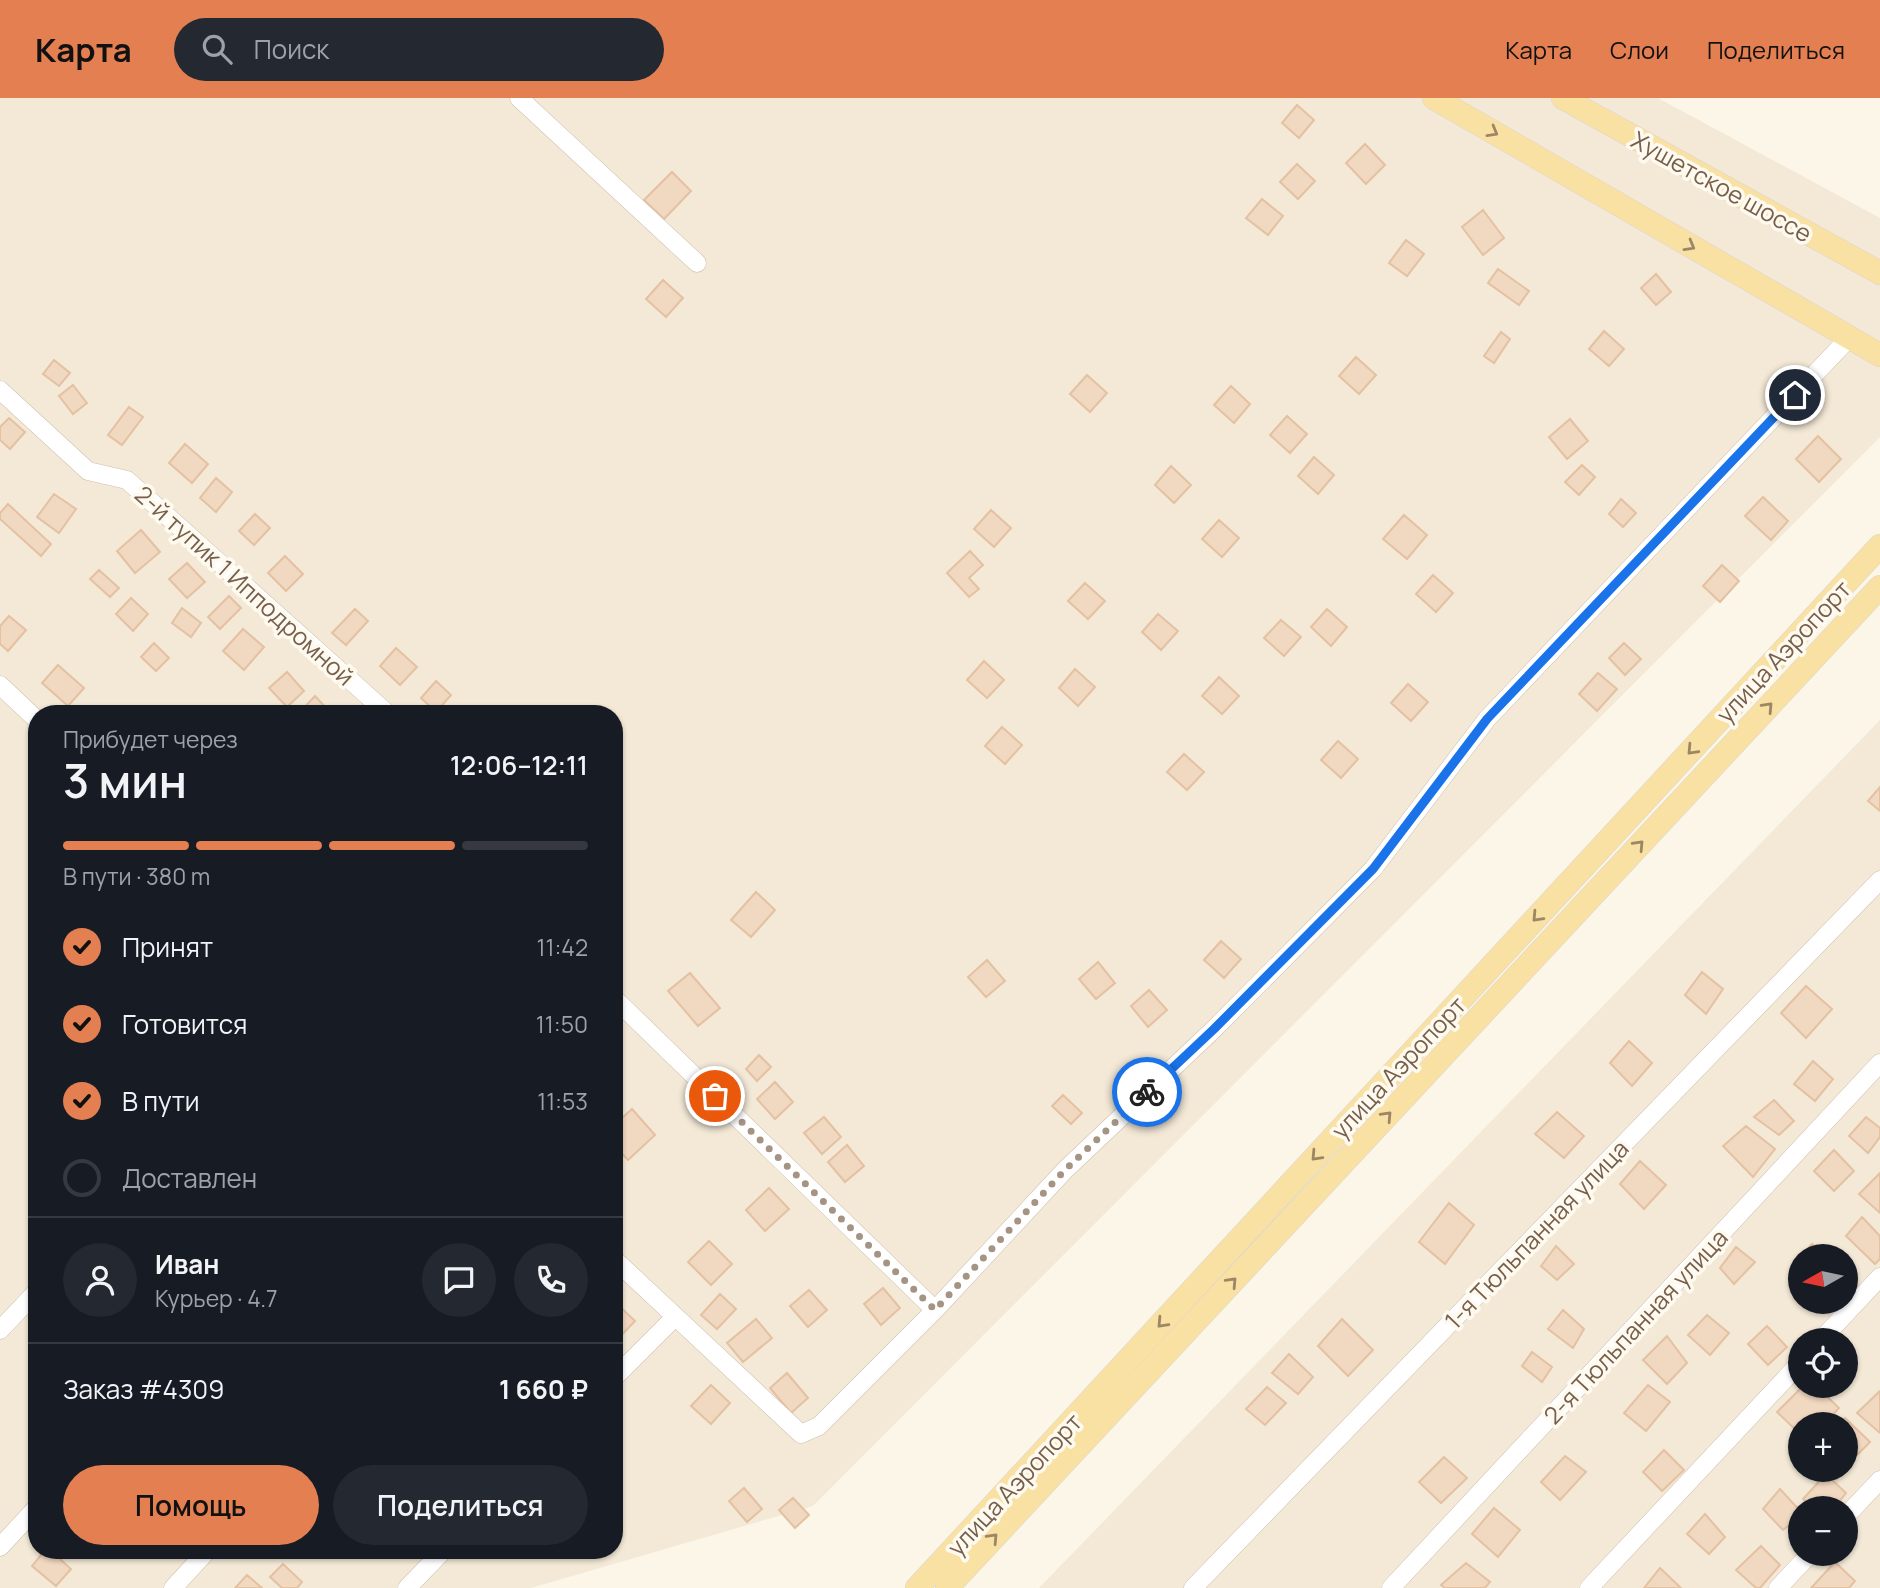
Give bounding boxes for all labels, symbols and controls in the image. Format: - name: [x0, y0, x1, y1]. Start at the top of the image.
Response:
- search box: [174, 18, 664, 81]
- text: Карта: [35, 27, 132, 72]
- icon: search: [198, 30, 236, 68]
- text: Поиск: [254, 31, 329, 67]
- text: Карта: [1505, 33, 1572, 66]
- text: Слои: [1610, 33, 1669, 66]
- text: Поделиться: [1707, 33, 1845, 66]
- street label: Хушетское шоссе: [1626, 123, 1818, 249]
- one-way arrow: [1486, 124, 1499, 137]
- one-way arrow: [1683, 238, 1695, 251]
- pin: [1765, 365, 1825, 425]
- icon: home: [1776, 376, 1814, 414]
- street label: 2-й тупик 1 Ипподромной: [128, 478, 362, 692]
- street label: улица Аэропорт: [1708, 573, 1858, 729]
- one-way arrow: [1760, 702, 1772, 715]
- text: Прибудет через: [63, 723, 238, 755]
- one-way arrow: [1688, 742, 1700, 755]
- text: 12:06–12:11: [450, 747, 588, 783]
- text: 3 мин: [63, 749, 187, 812]
- one-way arrow: [1631, 840, 1643, 853]
- text: В пути · 380 m: [63, 860, 210, 892]
- one-way arrow: [1533, 909, 1546, 922]
- icon: check: [63, 928, 101, 966]
- text: Принят: [122, 929, 213, 965]
- text: 11:42: [537, 931, 588, 963]
- street label: улица Аэропорт: [1323, 989, 1473, 1145]
- icon: check: [63, 1005, 101, 1043]
- text: Готовится: [122, 1006, 247, 1042]
- text: 11:50: [536, 1008, 588, 1040]
- courier: [1112, 1057, 1182, 1127]
- pin: [685, 1066, 745, 1126]
- icon: bike: [1128, 1073, 1166, 1111]
- icon: bag: [696, 1077, 734, 1115]
- icon: check: [63, 1082, 101, 1120]
- text: В пути: [122, 1083, 200, 1119]
- text: 11:53: [537, 1085, 588, 1117]
- one-way arrow: [1379, 1111, 1391, 1124]
- street label: 1-я Тюльпанная улица: [1437, 1132, 1635, 1336]
- one-way arrow: [1312, 1148, 1325, 1161]
- text: Доставлен: [122, 1160, 257, 1196]
- street label: 2-я Тюльпанная улица: [1536, 1221, 1734, 1431]
- button: person: [63, 1243, 137, 1317]
- button: chat: [422, 1243, 496, 1317]
- button: phone: [514, 1243, 588, 1317]
- north arrow: [1788, 1244, 1858, 1314]
- map controls: [1788, 1244, 1858, 1566]
- text: Иван: [155, 1246, 219, 1282]
- one-way arrow: [1224, 1277, 1236, 1290]
- text: Курьер · 4.7: [155, 1282, 278, 1314]
- one-way arrow: [1158, 1315, 1170, 1328]
- button: locate: [1788, 1328, 1858, 1398]
- text: Заказ #4309: [63, 1371, 224, 1407]
- text: 1 660 ₽: [499, 1371, 588, 1407]
- street label: улица Аэропорт: [939, 1406, 1089, 1562]
- button: +: [1788, 1412, 1858, 1482]
- button: Помощь: [63, 1465, 319, 1545]
- button: Поделиться: [333, 1465, 588, 1545]
- button: −: [1788, 1496, 1858, 1566]
- one-way arrow: [985, 1533, 998, 1546]

